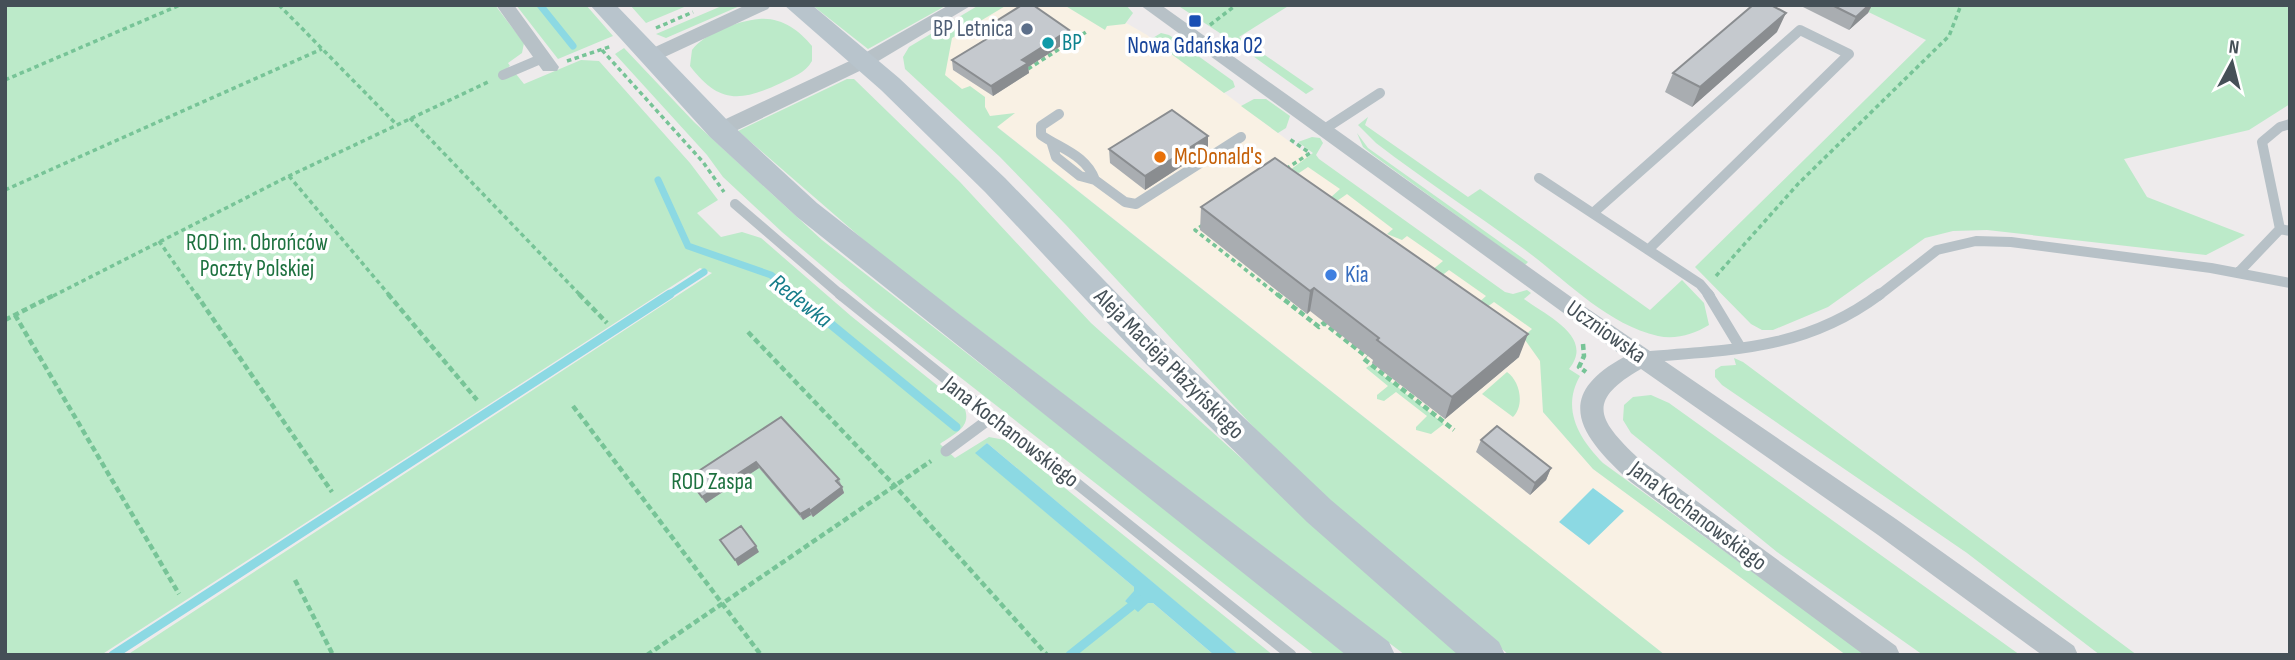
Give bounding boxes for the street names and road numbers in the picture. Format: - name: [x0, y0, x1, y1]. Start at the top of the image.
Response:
- street label: Aleja Macieja Płażyńskiego: [1087, 282, 1250, 445]
- street label: Uczniowska: [1561, 294, 1651, 370]
- street label: Jana Kochanowskiego: [937, 370, 1085, 494]
- street label: Jana Kochanowskiego: [1623, 455, 1772, 577]

